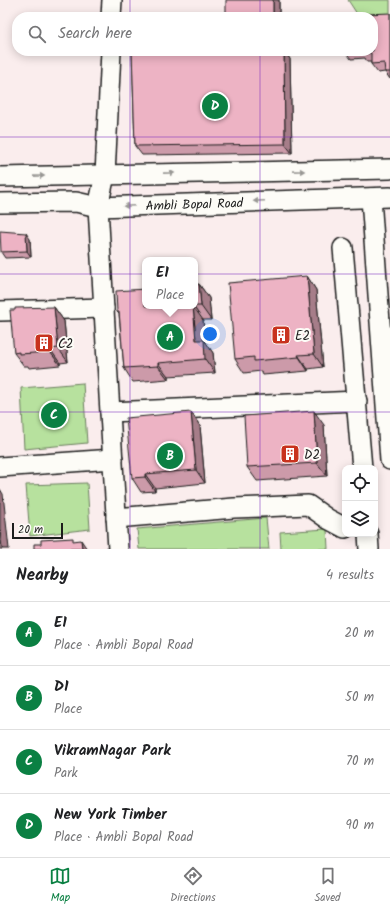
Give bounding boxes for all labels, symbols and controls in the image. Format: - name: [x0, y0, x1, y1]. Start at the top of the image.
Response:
- search box: [12, 12, 378, 56]
- text: Search here: [58, 22, 132, 46]
- icon: search: [26, 23, 48, 45]
- pin: D: [202, 91, 228, 121]
- one-way arrow: [293, 167, 305, 174]
- one-way arrow: [163, 170, 175, 177]
- one-way arrow: [33, 173, 45, 180]
- street label: Ambli Bopal Road: [145, 193, 244, 217]
- one-way arrow: [252, 198, 265, 204]
- one-way arrow: [123, 202, 135, 209]
- popup: [142, 257, 198, 309]
- text: E1: [156, 261, 169, 285]
- text: Place: [156, 285, 184, 306]
- pin: A: [157, 322, 183, 352]
- your location: [200, 324, 220, 344]
- building icon: E2: [270, 324, 292, 346]
- place label: E2: [295, 326, 310, 347]
- building icon: C2: [33, 332, 55, 354]
- place label: C2: [58, 334, 73, 355]
- pin: C: [41, 400, 67, 430]
- pin: B: [157, 441, 183, 471]
- building icon: D2: [279, 443, 301, 465]
- place label: D2: [304, 445, 320, 466]
- map controls: [342, 465, 378, 537]
- button: locate: [342, 465, 378, 501]
- button: layers: [342, 501, 378, 537]
- scale bar: [12, 521, 63, 540]
- text: 20 m: [18, 521, 43, 539]
- text: Nearby: [16, 562, 68, 589]
- text: 4 results: [326, 565, 374, 586]
- text: E1: [54, 611, 67, 635]
- text: A: [25, 623, 33, 644]
- text: 20 m: [344, 623, 374, 644]
- text: Place · Ambli Bopal Road: [54, 635, 193, 656]
- text: D1: [54, 675, 69, 699]
- text: B: [25, 687, 33, 708]
- text: 50 m: [345, 687, 374, 708]
- text: Place: [54, 699, 82, 720]
- text: VikramNagar Park: [54, 739, 171, 763]
- text: C: [25, 751, 33, 772]
- text: 70 m: [346, 751, 374, 772]
- text: Park: [54, 763, 78, 784]
- text: New York Timber: [54, 803, 167, 827]
- text: D: [25, 815, 33, 836]
- text: 90 m: [346, 815, 374, 836]
- text: Place · Ambli Bopal Road: [54, 827, 193, 848]
- tab: Map: [49, 865, 71, 907]
- tab: Directions: [170, 865, 216, 907]
- tab: Saved: [315, 865, 341, 907]

